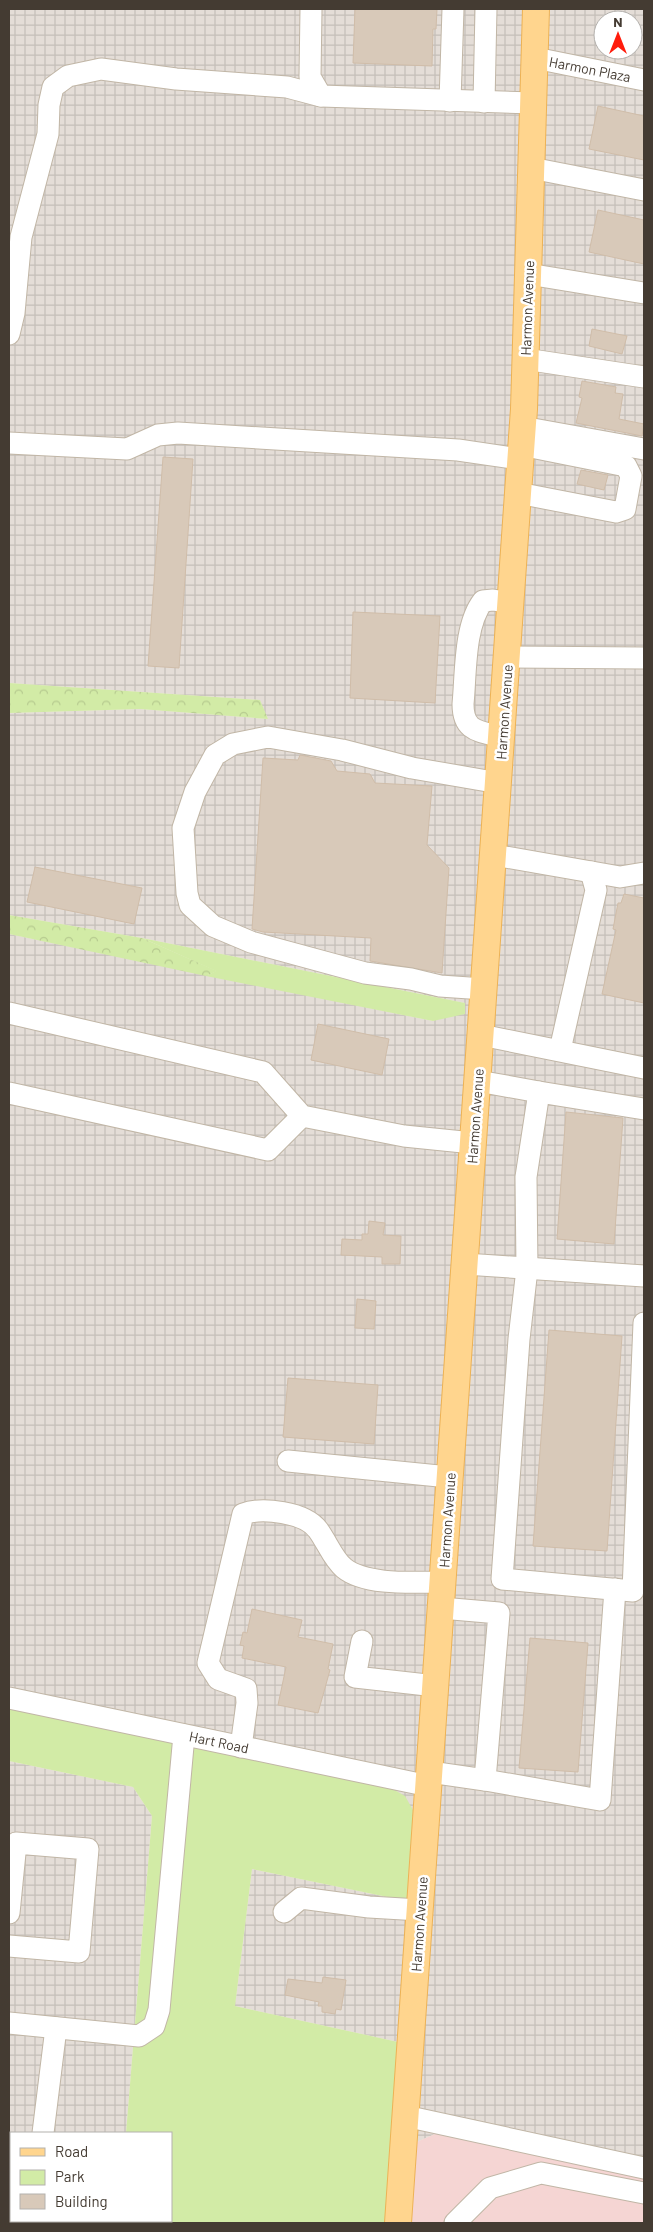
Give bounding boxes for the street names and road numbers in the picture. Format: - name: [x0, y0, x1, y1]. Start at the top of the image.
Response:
- street label: Harmon Plaza: [548, 53, 632, 85]
- street label: Harmon Avenue: [517, 260, 537, 356]
- street label: Harmon Avenue: [492, 664, 516, 760]
- street label: Harmon Avenue: [463, 1068, 487, 1164]
- street label: Harmon Avenue: [435, 1472, 459, 1568]
- street label: Hart Road: [188, 1727, 250, 1757]
- street label: Harmon Avenue: [407, 1876, 431, 1972]

